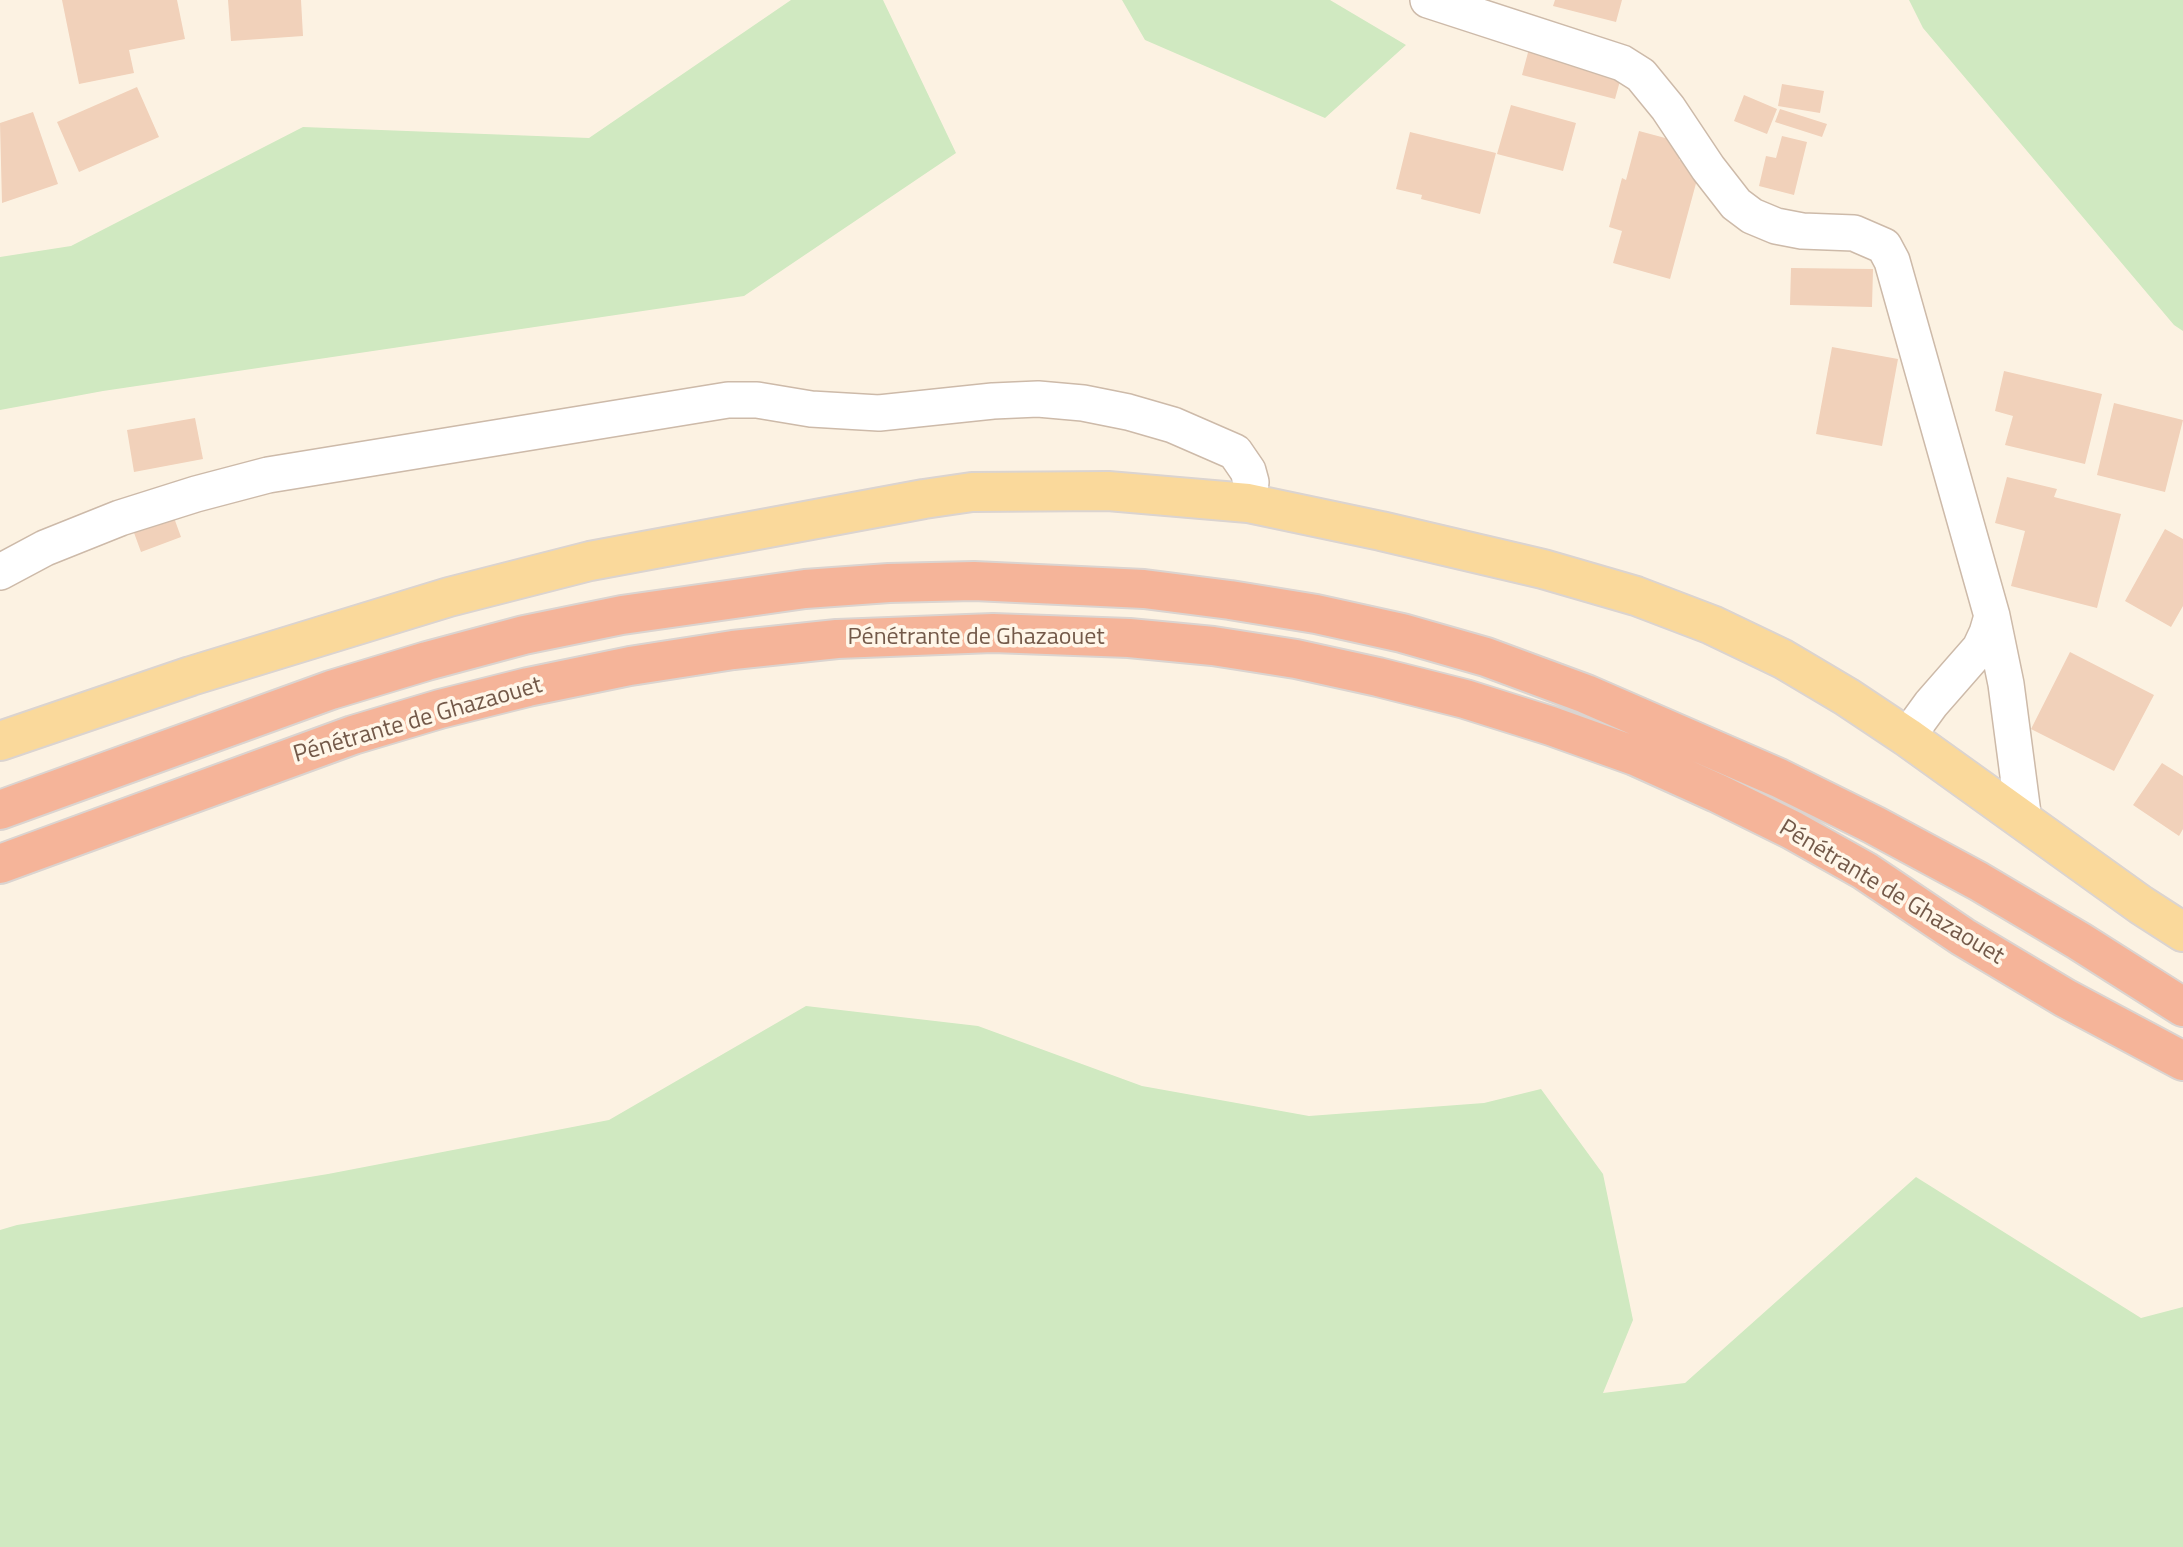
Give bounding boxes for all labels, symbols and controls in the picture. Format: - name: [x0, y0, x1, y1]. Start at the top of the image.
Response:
- street label: Pénétrante de Ghazaouet: [847, 624, 1105, 652]
- street label: Pénétrante de Ghazaouet: [290, 672, 546, 770]
- street label: Pénétrante de Ghazaouet: [1773, 814, 2009, 972]

